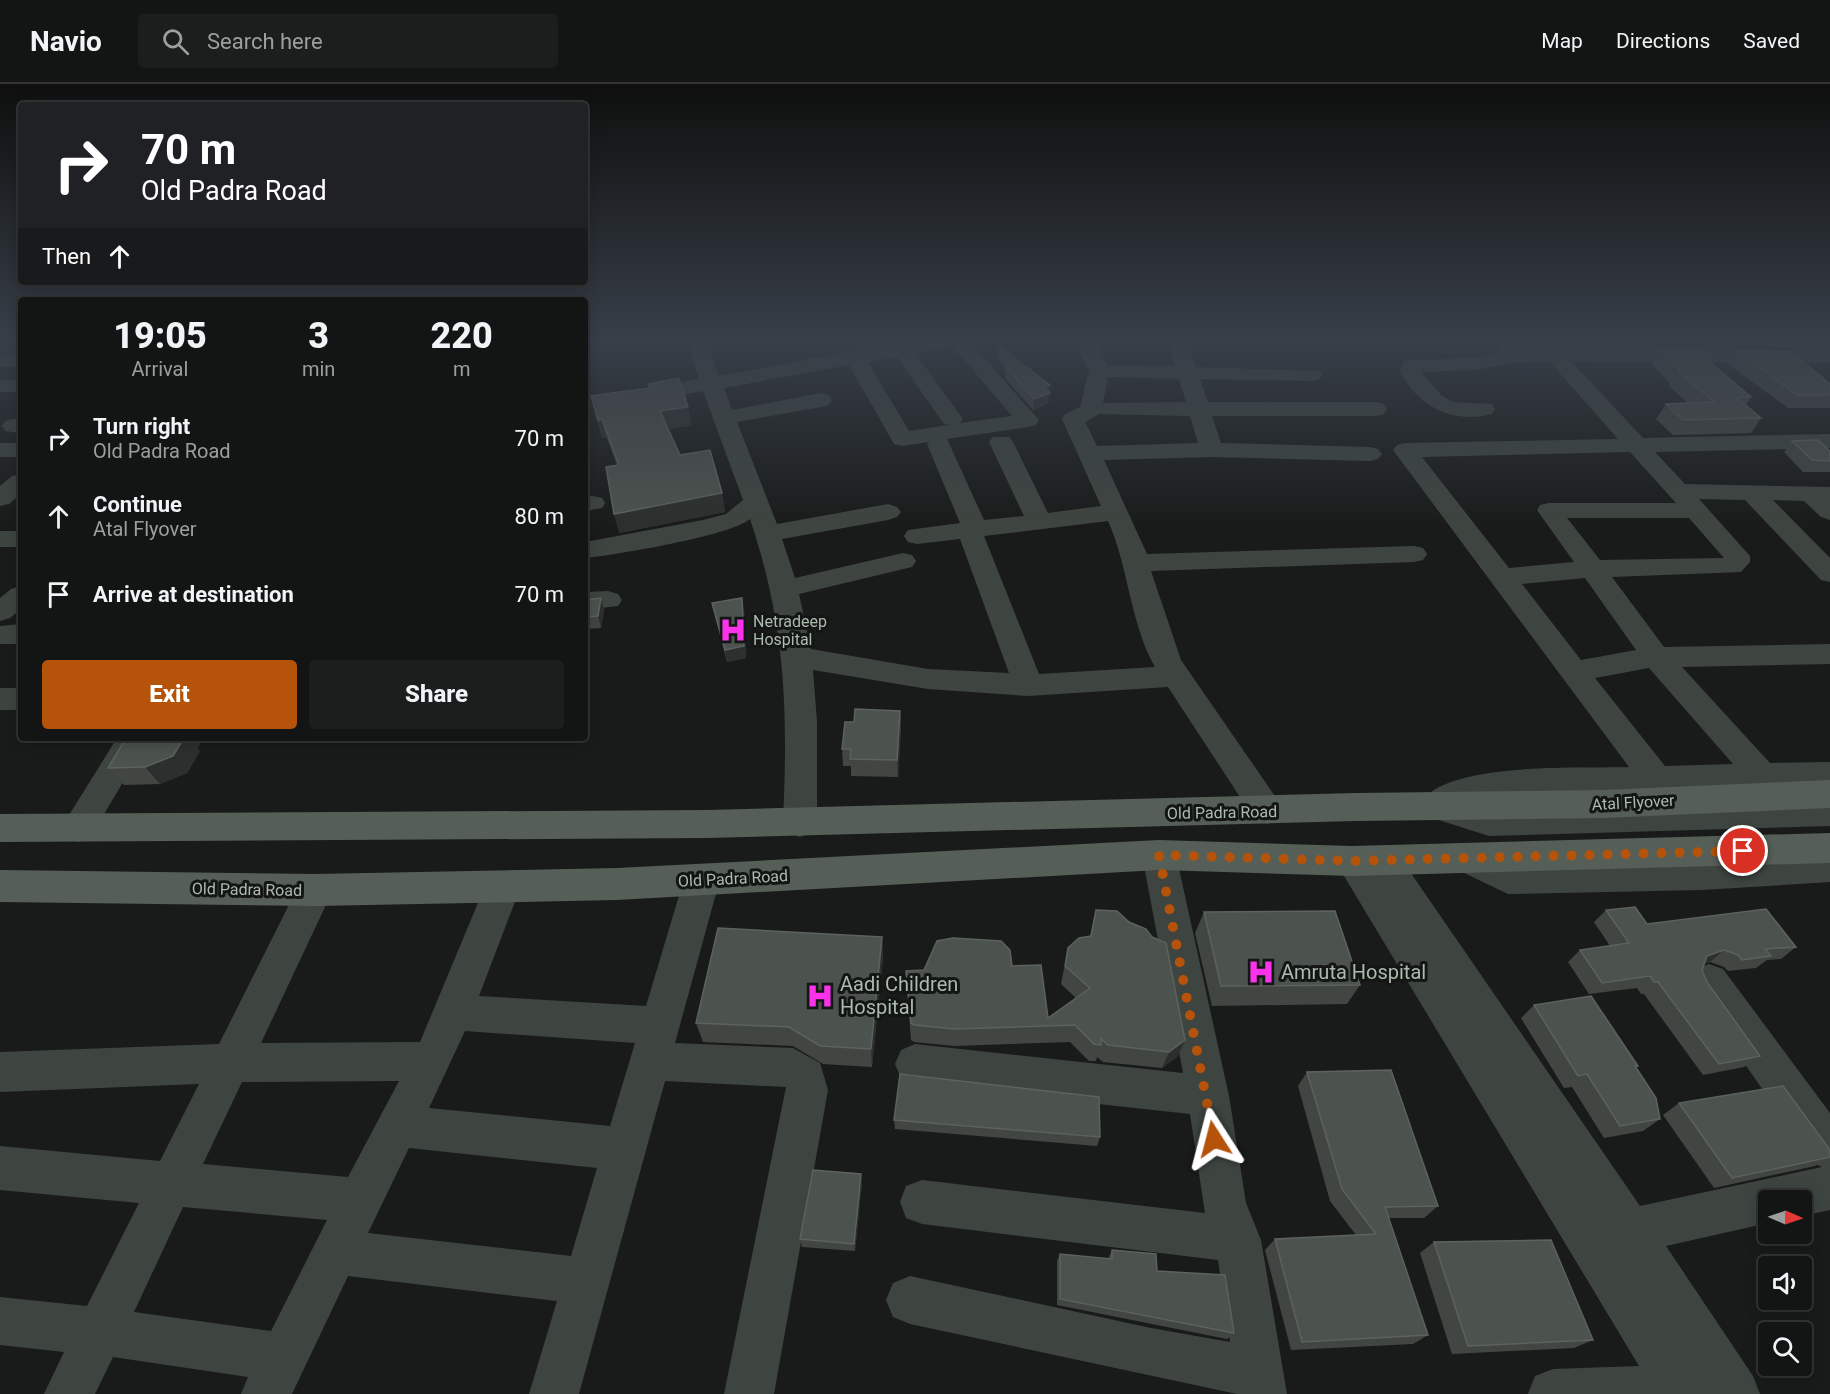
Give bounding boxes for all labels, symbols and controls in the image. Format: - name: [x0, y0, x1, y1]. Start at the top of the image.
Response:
- search box: [138, 14, 558, 68]
- text: Navio: [30, 25, 102, 58]
- icon: search: [159, 25, 192, 58]
- text: Search here: [207, 29, 323, 54]
- text: Map: [1541, 29, 1583, 53]
- text: Directions: [1616, 29, 1710, 53]
- text: Saved: [1743, 29, 1800, 53]
- text: 70 m: [141, 125, 236, 174]
- icon: right: [42, 126, 120, 204]
- text: Old Padra Road: [141, 175, 327, 207]
- icon: ahead: [103, 240, 136, 273]
- text: Then: [42, 244, 91, 269]
- text: 19:05: [113, 315, 207, 357]
- text: 3: [308, 315, 329, 357]
- text: 220: [431, 315, 493, 357]
- text: Arrival: [132, 357, 188, 381]
- text: min: [302, 357, 335, 381]
- text: m: [453, 357, 470, 381]
- text: Turn right: [93, 414, 190, 439]
- icon: right: [42, 422, 75, 455]
- text: 70 m: [515, 426, 564, 451]
- text: Old Padra Road: [93, 439, 231, 463]
- text: Continue: [93, 492, 182, 517]
- icon: ahead: [42, 500, 75, 533]
- text: 80 m: [515, 504, 564, 529]
- text: Atal Flyover: [93, 517, 197, 541]
- icon: arrive: [42, 578, 75, 611]
- text: Arrive at destination: [93, 582, 294, 607]
- text: 70 m: [515, 582, 564, 607]
- place label: Netradeep Hospital: [753, 612, 827, 649]
- hospital icon: Netradeep Hospital: [718, 615, 748, 645]
- button: Exit: [42, 660, 297, 729]
- button: Share: [309, 660, 564, 729]
- street label: Atal Flyover: [1591, 791, 1675, 814]
- street label: Old Padra Road: [1167, 802, 1277, 823]
- pin: [1717, 825, 1768, 876]
- icon: arrive: [1726, 834, 1759, 867]
- street label: Old Padra Road: [678, 866, 789, 891]
- street label: Old Padra Road: [192, 879, 302, 900]
- hospital icon: Amruta Hospital: [1246, 957, 1276, 987]
- place label: Amruta Hospital: [1281, 960, 1426, 984]
- place label: Aadi Children Hospital: [840, 972, 958, 1019]
- hospital icon: Aadi Children Hospital: [805, 981, 835, 1011]
- position arrow: [1182, 1107, 1246, 1171]
- north arrow: [1758, 1190, 1812, 1244]
- map controls: [1758, 1190, 1812, 1376]
- button: sound: [1758, 1256, 1812, 1310]
- button: search: [1758, 1322, 1812, 1376]

